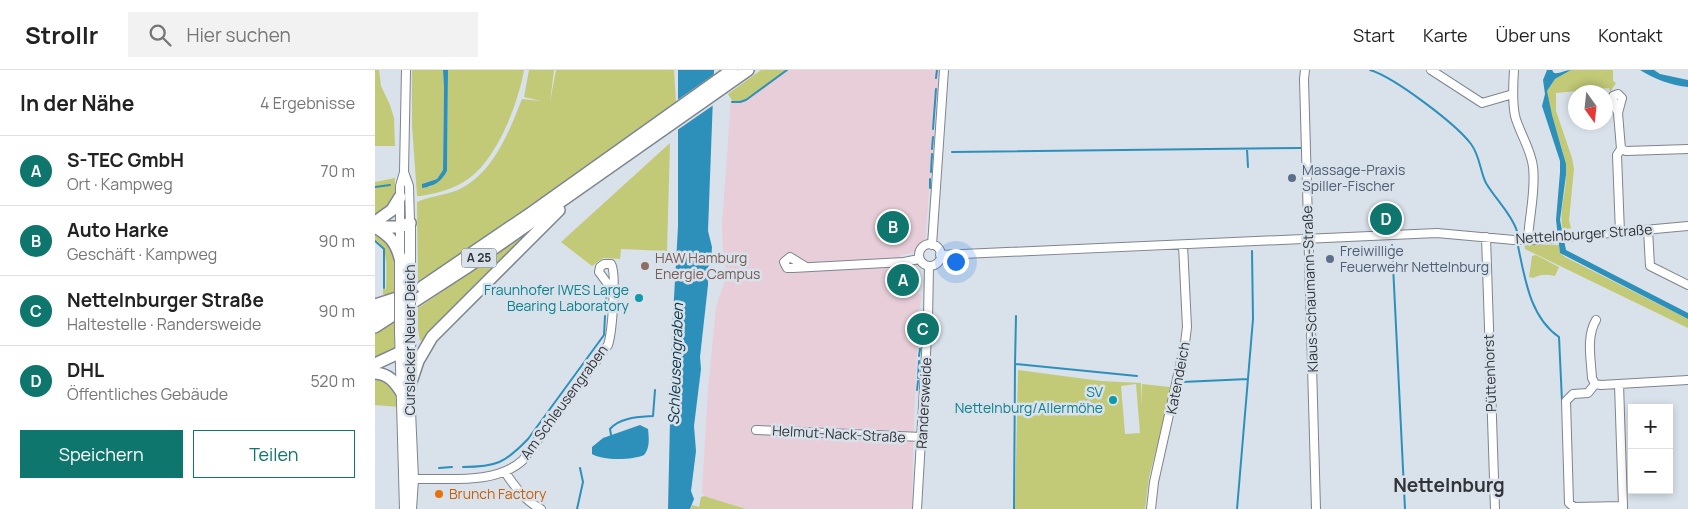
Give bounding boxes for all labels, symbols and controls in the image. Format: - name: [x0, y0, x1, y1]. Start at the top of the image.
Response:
- search box: [128, 12, 478, 57]
- text: Strollr: [25, 18, 98, 51]
- icon: search: [146, 21, 174, 49]
- text: Hier suchen: [186, 22, 291, 48]
- text: Start: [1353, 23, 1395, 47]
- text: Karte: [1423, 23, 1468, 47]
- text: Über uns: [1496, 23, 1570, 47]
- text: Kontakt: [1598, 23, 1663, 47]
- north arrow: [1568, 85, 1613, 130]
- text: In der Nähe: [20, 89, 134, 117]
- text: 4 Ergebnisse: [260, 92, 355, 114]
- text: S-TEC GmbH: [67, 147, 184, 173]
- text: A: [31, 160, 41, 182]
- text: 70 m: [320, 160, 355, 182]
- place label: Massage-Praxis Spiller-Fischer: [1302, 160, 1405, 195]
- marker: Massage-Praxis Spiller-Fischer: [1286, 172, 1298, 184]
- text: Ort · Kampweg: [67, 173, 173, 195]
- pin: D: [1370, 200, 1402, 238]
- street label: Klaus-Schaumann-Straße: [1297, 205, 1322, 373]
- pin: B: [877, 208, 909, 246]
- text: Auto Harke: [67, 217, 169, 243]
- street label: Nettelnburger Straße: [1515, 219, 1653, 248]
- text: B: [31, 230, 41, 252]
- text: 90 m: [319, 230, 355, 252]
- place label: Freiwillige Feuerwehr Nettelnburg: [1340, 241, 1489, 276]
- text: Geschäft · Kampweg: [67, 243, 217, 265]
- road number: A 25: [461, 248, 497, 268]
- place label: HAW Hamburg Energie Campus: [655, 248, 760, 283]
- your location: [943, 249, 969, 275]
- marker: Freiwillige Feuerwehr Nettelnburg: [1324, 253, 1336, 265]
- marker: HAW Hamburg Energie Campus: [639, 260, 651, 272]
- pin: A: [887, 261, 919, 299]
- street label: Curslacker Neuer Deich: [400, 264, 419, 416]
- place label: Fraunhofer IWES Large Bearing Laboratory: [484, 280, 630, 315]
- text: Nettelnburger Straße: [67, 287, 264, 313]
- marker: Fraunhofer IWES Large Bearing Laboratory: [633, 292, 645, 304]
- text: C: [30, 300, 42, 322]
- text: 90 m: [319, 300, 355, 322]
- water label: Schleusengraben: [663, 302, 688, 425]
- pin: C: [907, 310, 939, 348]
- text: Haltestelle · Randersweide: [67, 313, 261, 335]
- street label: Püttenhorst: [1479, 333, 1500, 412]
- street label: Katendeich: [1161, 340, 1194, 416]
- street label: Am Schleusengraben: [516, 341, 612, 463]
- text: DHL: [67, 357, 104, 383]
- street label: Randersweide: [912, 357, 935, 449]
- text: D: [30, 370, 42, 392]
- text: 520 m: [311, 370, 355, 392]
- place label: SV Nettelnburg/Allermöhe: [955, 382, 1104, 417]
- text: Öffentliches Gebäude: [67, 383, 228, 405]
- marker: SV Nettelnburg/Allermöhe: [1107, 394, 1119, 406]
- map controls: [1628, 404, 1673, 494]
- button: +: [1628, 404, 1673, 449]
- street label: Helmut-Nack-Straße: [772, 421, 906, 446]
- button: Speichern: [20, 430, 183, 478]
- button: Teilen: [193, 430, 355, 478]
- button: −: [1628, 449, 1673, 494]
- district label: Nettelnburg: [1393, 472, 1505, 498]
- place label: Brunch Factory: [449, 484, 547, 503]
- marker: Brunch Factory: [433, 488, 445, 500]

